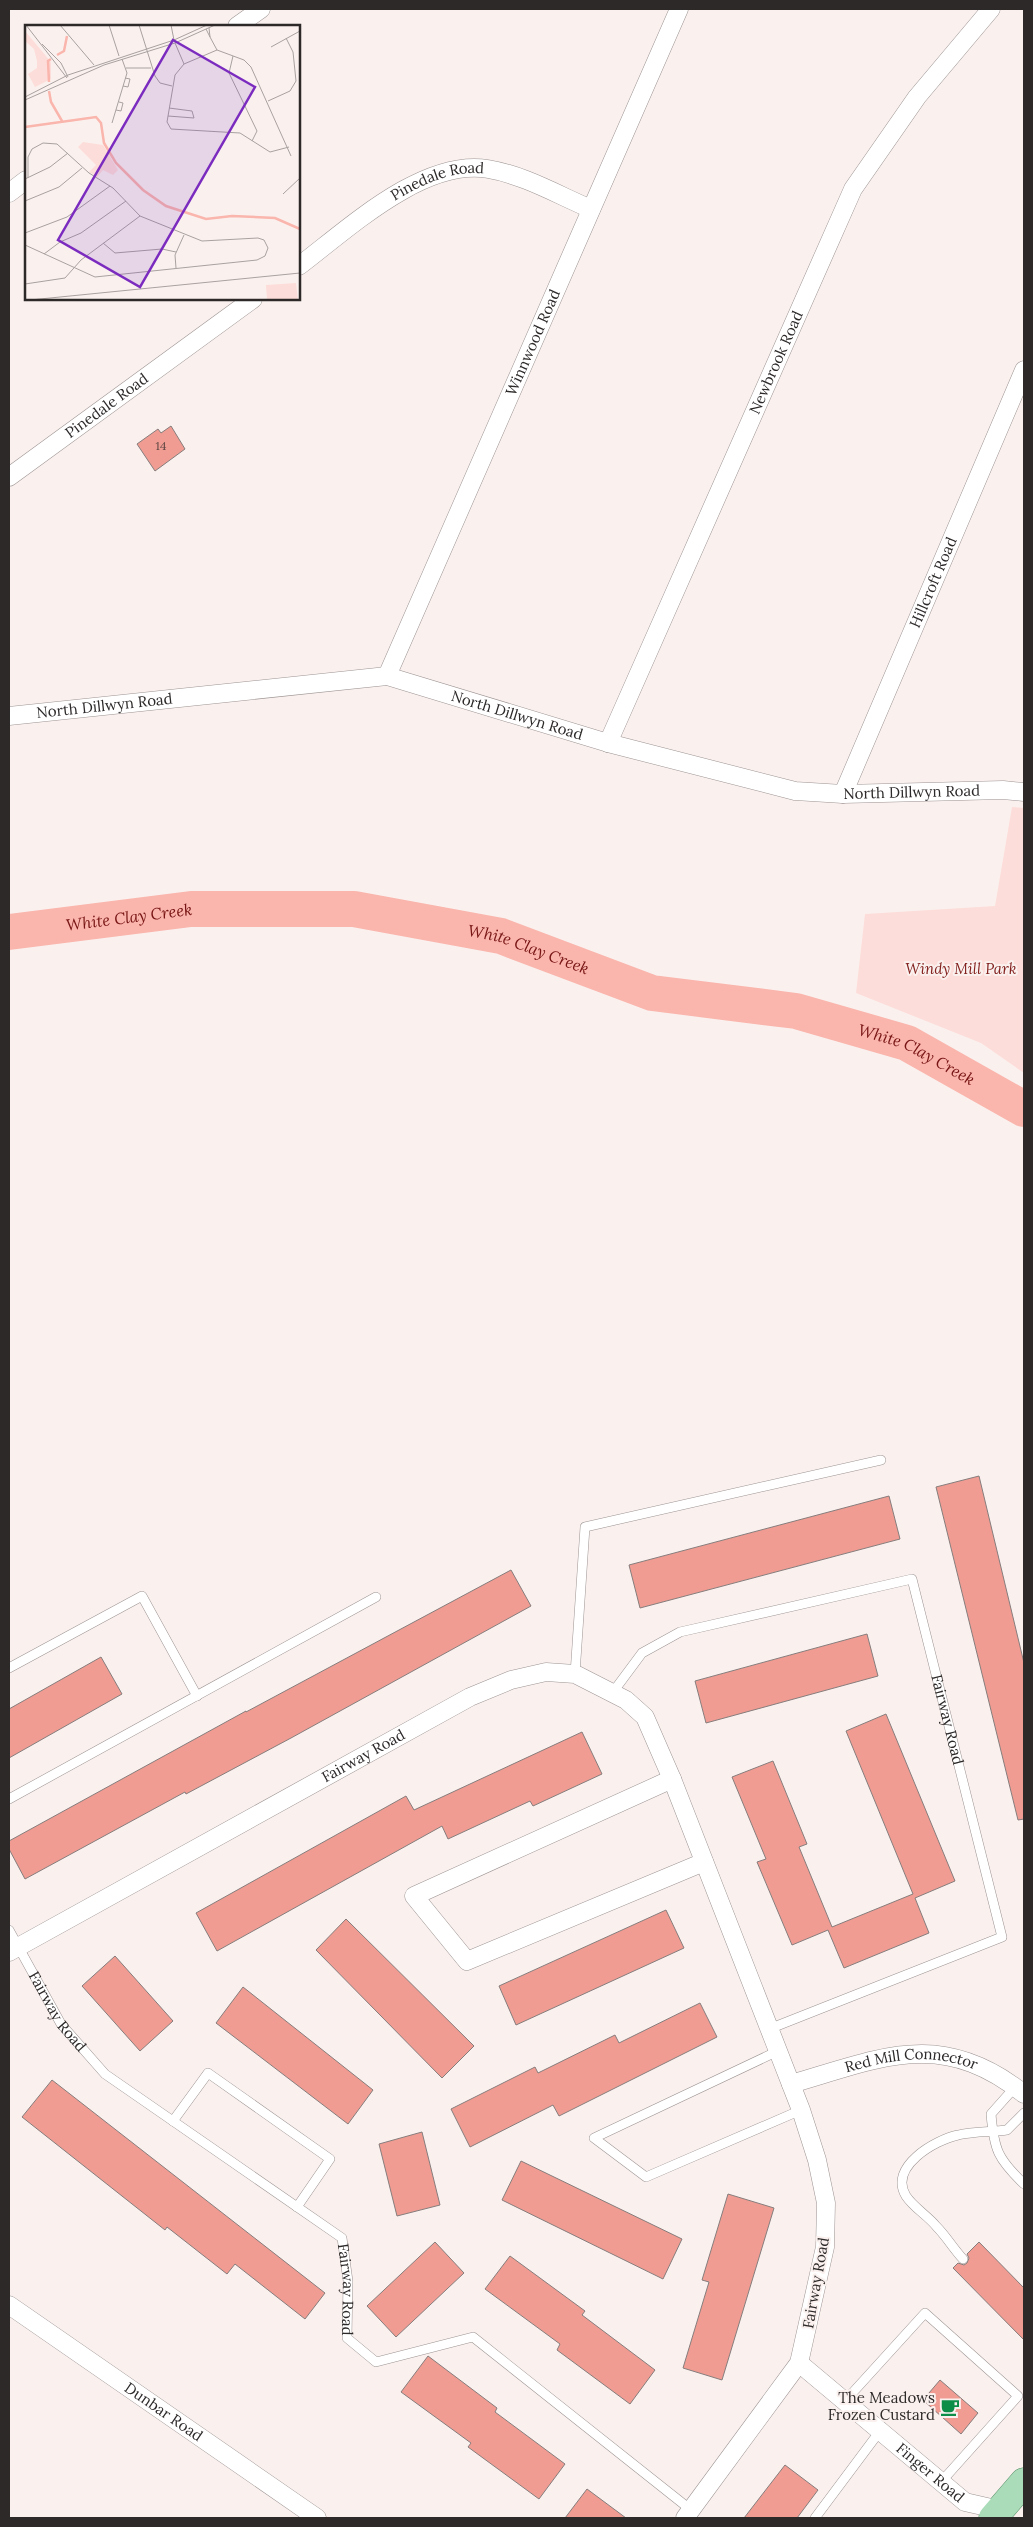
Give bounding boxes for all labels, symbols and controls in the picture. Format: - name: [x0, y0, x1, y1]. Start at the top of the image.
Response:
- inset map: [25, 25, 300, 300]
- street label: Pinedale Road: [387, 158, 485, 204]
- street label: Winnwood Road: [501, 286, 564, 398]
- street label: Newbrook Road: [745, 308, 807, 417]
- street label: Pinedale Road: [61, 369, 152, 442]
- house number: 14: [156, 438, 167, 453]
- street label: Hillcroft Road: [905, 534, 961, 631]
- street label: North Dillwyn Road: [449, 686, 585, 744]
- street label: North Dillwyn Road: [35, 689, 173, 722]
- street label: North Dillwyn Road: [843, 781, 980, 803]
- water label: White Clay Creek: [65, 899, 193, 935]
- water label: White Clay Creek: [466, 920, 592, 978]
- park label: Windy Mill Park: [905, 959, 1017, 978]
- water label: White Clay Creek: [856, 1019, 979, 1089]
- street label: Fairway Road: [927, 1672, 968, 1767]
- street label: Fairway Road: [318, 1725, 408, 1786]
- street label: Fairway Road: [25, 1968, 91, 2055]
- street label: Red Mill Connector: [842, 2044, 981, 2076]
- street label: Fairway Road: [798, 2236, 833, 2330]
- street label: Fairway Road: [334, 2242, 358, 2336]
- street label: Dunbar Road: [121, 2378, 207, 2445]
- place label: The Meadows Frozen Custard: [828, 2388, 935, 2424]
- cafe icon: The Meadows Frozen Custard: [939, 2396, 961, 2418]
- street label: Finger Road: [892, 2438, 968, 2506]

